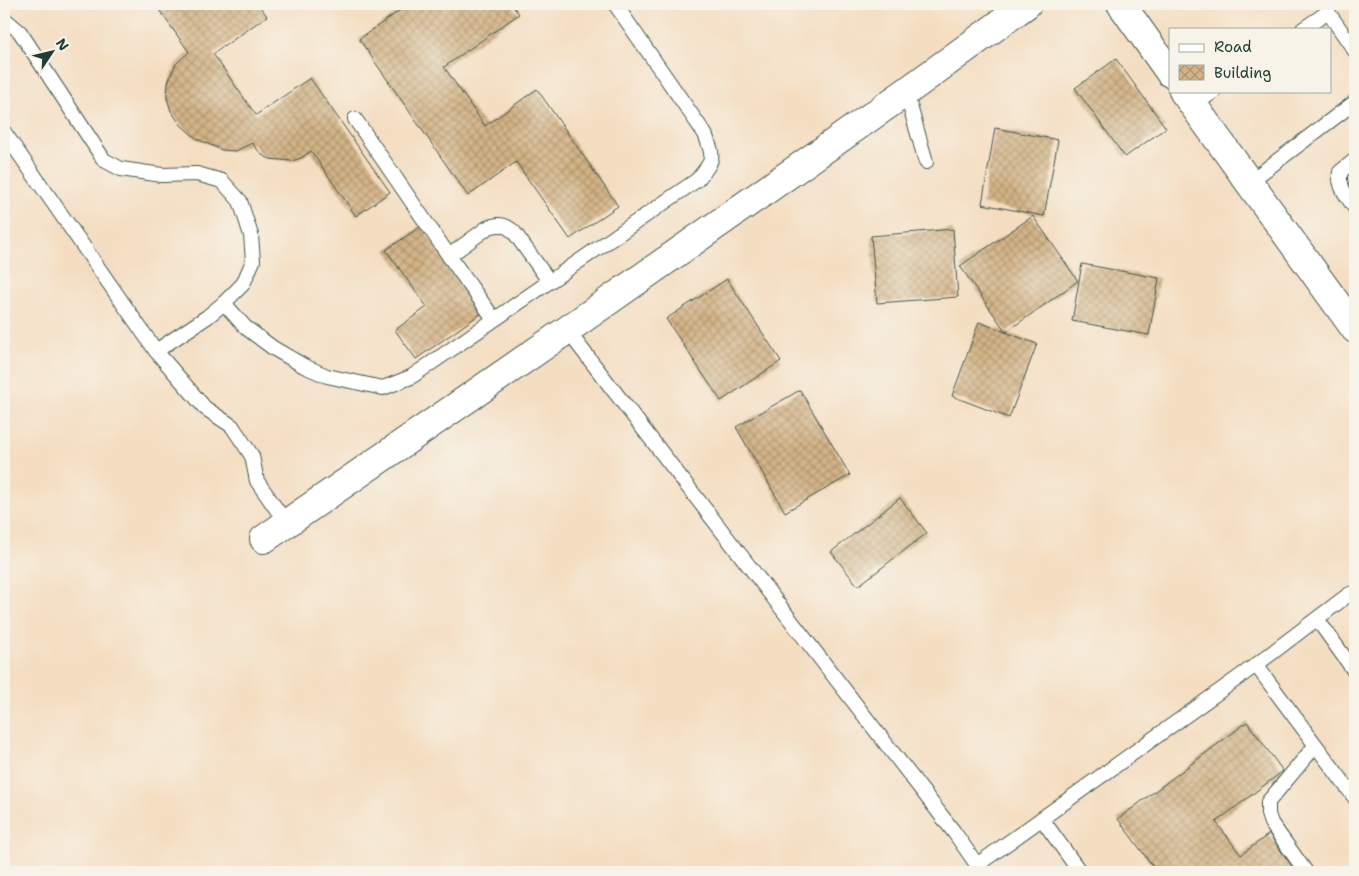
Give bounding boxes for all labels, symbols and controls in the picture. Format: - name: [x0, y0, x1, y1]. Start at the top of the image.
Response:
- north arrow: [28, 28, 78, 78]
- legend: [1169, 28, 1332, 92]
- text: N: [52, 35, 73, 54]
- text: Road: [1214, 37, 1252, 57]
- text: Building: [1214, 63, 1271, 83]

